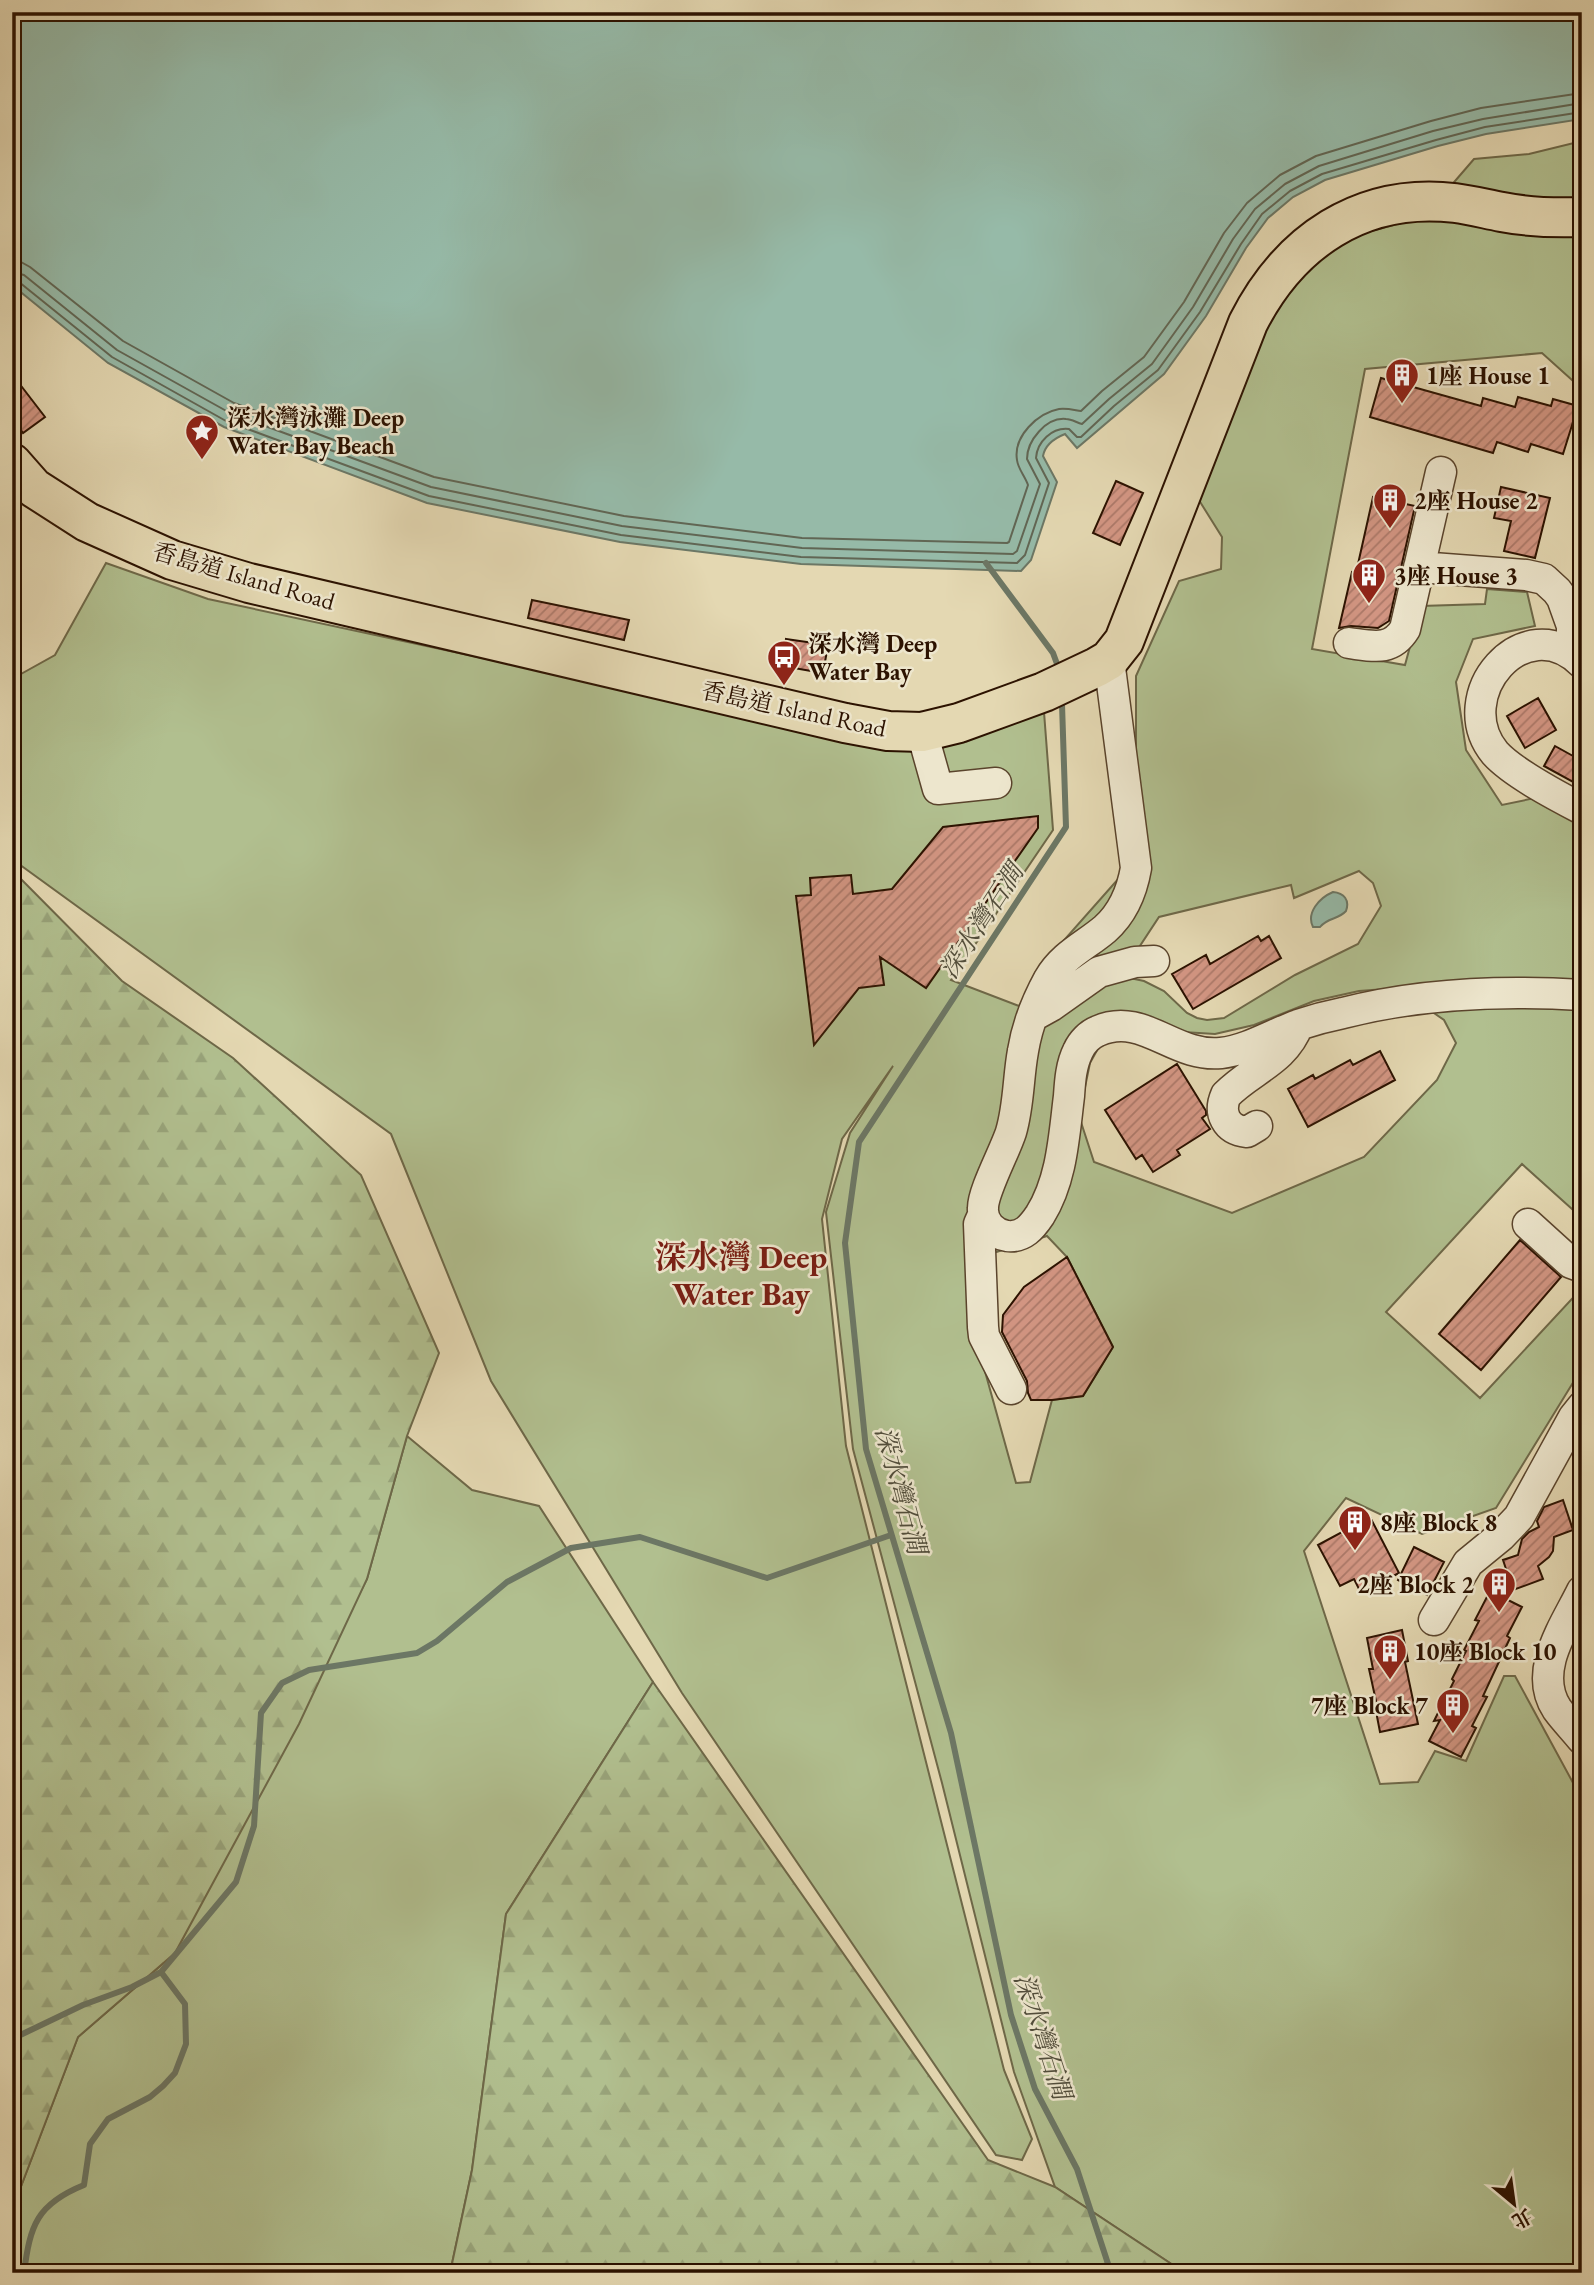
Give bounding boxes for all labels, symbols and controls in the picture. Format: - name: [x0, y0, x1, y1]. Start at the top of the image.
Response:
- building icon: 1座 House 1: [1383, 356, 1421, 405]
- place label: 1座 House 1: [1426, 360, 1550, 391]
- place label: 深水灣泳灘 Deep Water Bay Beach: [227, 402, 404, 462]
- place icon: 深水灣泳灘 Deep Water Bay Beach: [183, 412, 221, 461]
- building icon: 2座 House 2: [1371, 481, 1409, 530]
- place label: 2座 House 2: [1414, 485, 1538, 516]
- street label: 香島道 Island Road: [149, 535, 339, 617]
- building icon: 3座 House 3: [1350, 556, 1388, 605]
- place label: 3座 House 3: [1394, 560, 1518, 591]
- place label: 深水灣 Deep Water Bay: [808, 628, 937, 688]
- bus stop icon: 深水灣 Deep Water Bay: [765, 638, 803, 687]
- street label: 香島道 Island Road: [699, 674, 890, 744]
- water label: 深水灣石澗: [931, 854, 1033, 985]
- district label: 深水灣 Deep Water Bay: [655, 1236, 827, 1315]
- water label: 深水灣石澗: [868, 1423, 935, 1561]
- building icon: 8座 Block 8: [1336, 1503, 1374, 1552]
- place label: 8座 Block 8: [1380, 1507, 1497, 1538]
- building icon: 2座 Block 2: [1480, 1565, 1518, 1614]
- place label: 2座 Block 2: [1357, 1569, 1474, 1600]
- building icon: 10座 Block 10: [1371, 1632, 1409, 1681]
- place label: 10座 Block 10: [1414, 1636, 1557, 1667]
- building icon: 7座 Block 7: [1434, 1686, 1472, 1735]
- place label: 7座 Block 7: [1311, 1690, 1428, 1721]
- water label: 深水灣石澗: [1007, 1969, 1080, 2107]
- north arrow: [1478, 2170, 1548, 2240]
- text: 北: [1508, 2203, 1536, 2234]

